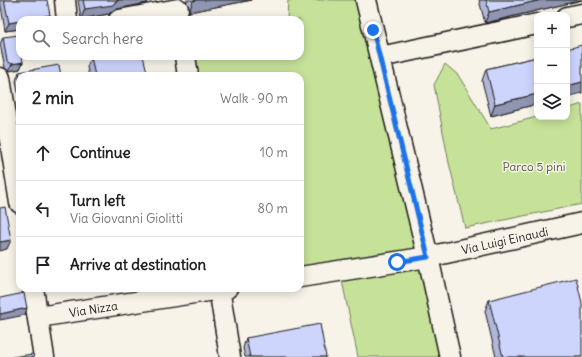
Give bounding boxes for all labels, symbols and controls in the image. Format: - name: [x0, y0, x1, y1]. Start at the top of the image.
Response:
- map controls: [534, 12, 570, 120]
- button: +: [534, 12, 570, 48]
- search box: [16, 16, 304, 60]
- route end: [364, 21, 382, 39]
- icon: search: [30, 27, 52, 49]
- text: Search here: [62, 29, 143, 48]
- button: −: [534, 48, 570, 84]
- button: layers: [534, 84, 570, 120]
- text: 2 min: [32, 87, 74, 109]
- text: Walk · 90 m: [220, 90, 288, 107]
- icon: ahead: [32, 142, 54, 164]
- text: Continue: [70, 143, 131, 162]
- text: 10 m: [260, 144, 288, 161]
- park label: Parco 5 pini: [502, 159, 566, 174]
- text: Turn left: [70, 191, 125, 210]
- icon: left: [32, 198, 54, 220]
- text: 80 m: [257, 200, 288, 217]
- text: Via Giovanni Giolitti: [70, 210, 183, 227]
- street label: Via Luigi Einaudi: [460, 223, 549, 257]
- route start: [388, 253, 406, 271]
- icon: arrive: [32, 254, 54, 276]
- text: Arrive at destination: [70, 255, 206, 274]
- street label: Via Nizza: [68, 297, 119, 320]

